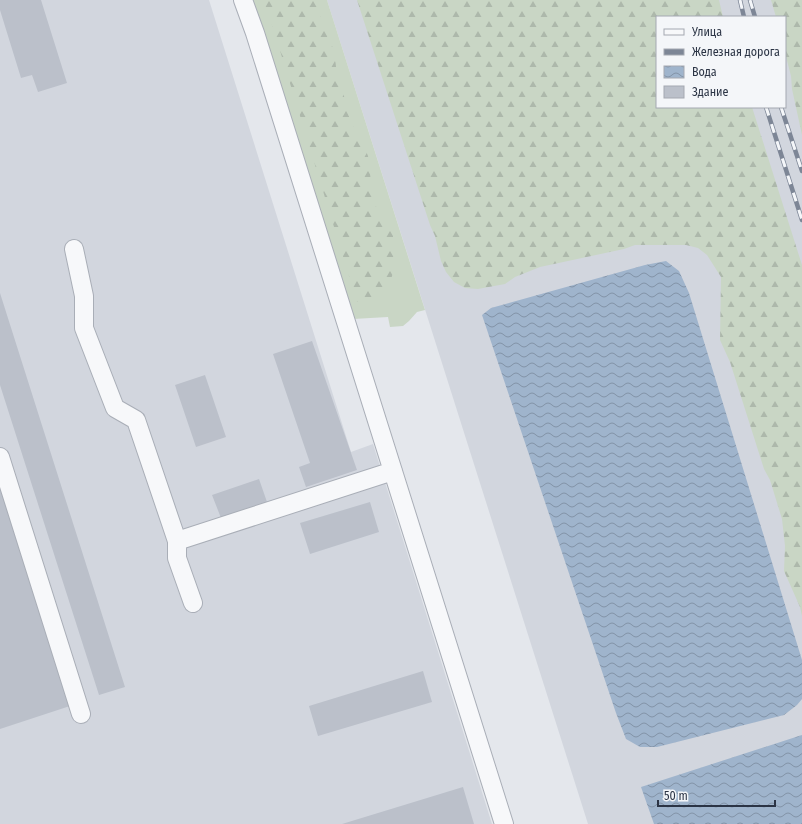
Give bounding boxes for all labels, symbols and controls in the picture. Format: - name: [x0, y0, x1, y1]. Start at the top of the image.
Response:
- legend: [656, 16, 786, 108]
- text: Улица: [691, 25, 722, 39]
- text: Железная дорога: [692, 45, 780, 59]
- text: Вода: [692, 65, 717, 79]
- text: Здание: [692, 85, 728, 99]
- scale bar: [658, 782, 775, 808]
- text: 50 m: [664, 789, 688, 803]

